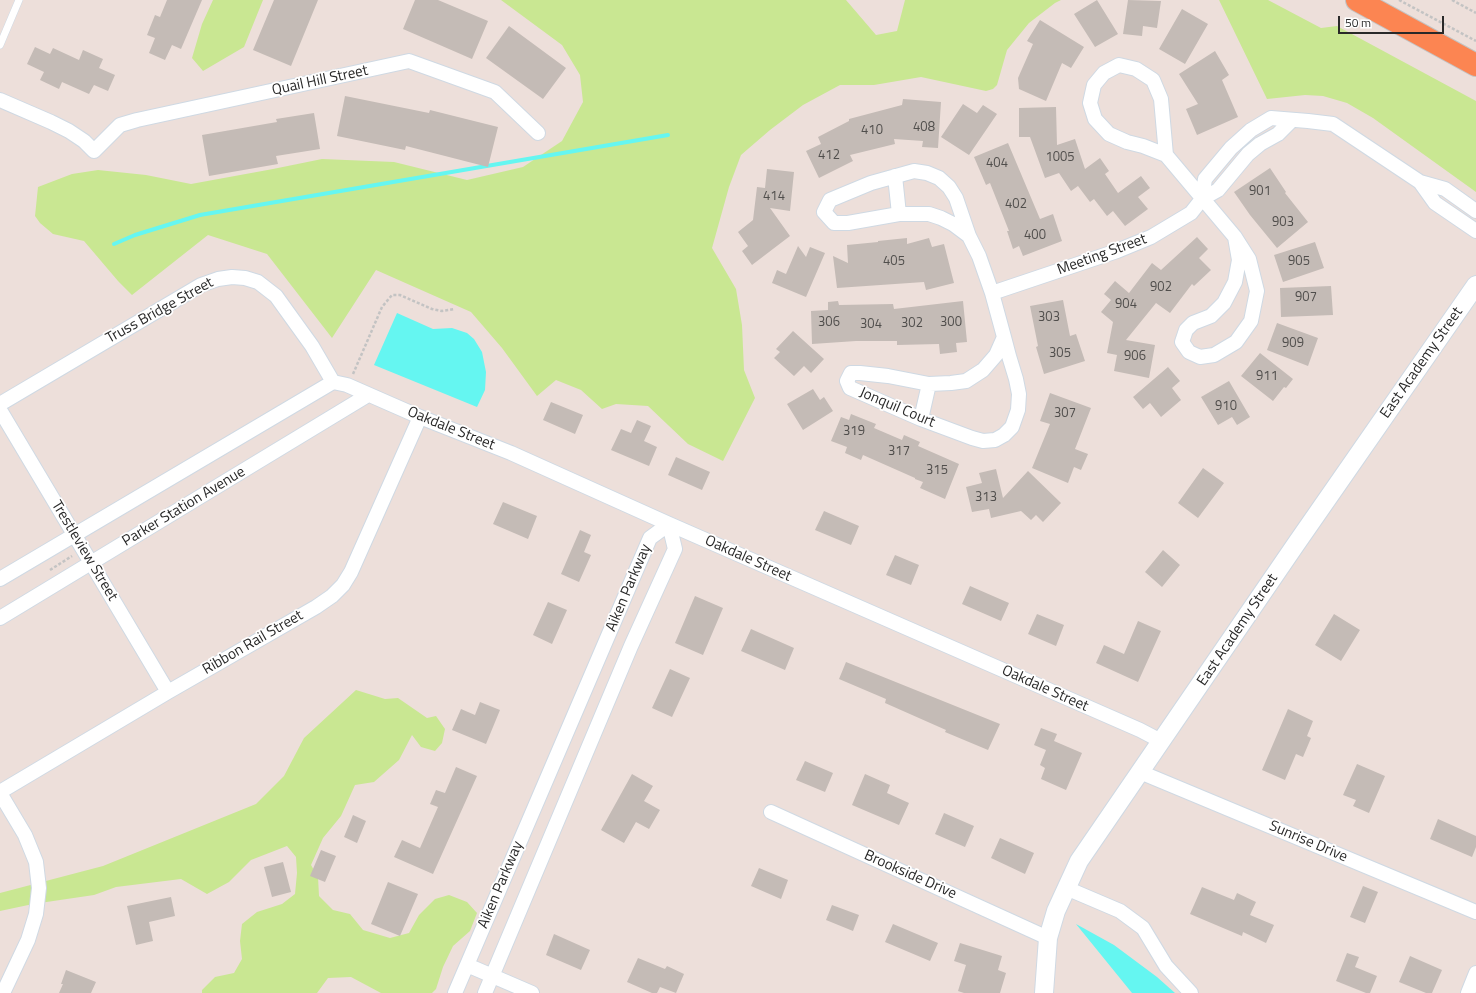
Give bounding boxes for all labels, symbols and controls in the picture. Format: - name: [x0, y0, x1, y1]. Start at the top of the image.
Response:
- scale bar: [1340, 8, 1446, 34]
- text: 50 m: [1345, 13, 1371, 32]
- street label: Quail Hill Street: [270, 62, 370, 100]
- house number: 408: [913, 120, 935, 136]
- house number: 410: [861, 123, 883, 139]
- house number: 412: [818, 148, 840, 164]
- house number: 1005: [1045, 150, 1075, 166]
- house number: 404: [986, 156, 1008, 172]
- house number: 901: [1249, 184, 1271, 200]
- house number: 414: [763, 189, 785, 205]
- house number: 402: [1005, 197, 1027, 213]
- house number: 903: [1272, 215, 1294, 231]
- house number: 400: [1024, 228, 1046, 244]
- street label: Meeting Street: [1055, 230, 1149, 280]
- house number: 405: [883, 254, 905, 270]
- house number: 905: [1288, 254, 1310, 270]
- street label: Truss Bridge Street: [103, 274, 217, 348]
- house number: 902: [1150, 280, 1172, 296]
- house number: 907: [1295, 290, 1317, 306]
- house number: 904: [1115, 297, 1137, 313]
- street label: East Academy Street: [1377, 304, 1467, 422]
- house number: 303: [1038, 310, 1060, 326]
- house number: 306: [818, 315, 840, 331]
- house number: 300: [940, 315, 962, 331]
- house number: 302: [901, 316, 923, 332]
- house number: 304: [860, 317, 882, 333]
- house number: 909: [1282, 336, 1304, 352]
- house number: 305: [1049, 346, 1071, 362]
- house number: 906: [1124, 349, 1146, 365]
- house number: 911: [1256, 369, 1278, 385]
- street label: Jonquil Court: [856, 384, 938, 432]
- house number: 910: [1215, 399, 1237, 415]
- street label: Oakdale Street: [405, 403, 497, 455]
- house number: 307: [1054, 406, 1076, 422]
- house number: 319: [843, 424, 865, 440]
- house number: 317: [888, 444, 910, 460]
- street label: Parker Station Avenue: [119, 463, 249, 551]
- house number: 315: [926, 463, 948, 479]
- house number: 313: [975, 490, 997, 506]
- street label: Trestleview Street: [47, 498, 121, 604]
- street label: Oakdale Street: [702, 532, 794, 586]
- street label: Aiken Parkway: [603, 542, 655, 634]
- street label: East Academy Street: [1194, 570, 1282, 690]
- street label: Ribbon Rail Street: [200, 607, 306, 679]
- street label: Oakdale Street: [999, 662, 1091, 716]
- street label: Sunrise Drive: [1266, 817, 1350, 867]
- street label: Aiken Parkway: [475, 839, 527, 931]
- street label: Brookside Drive: [861, 847, 959, 903]

